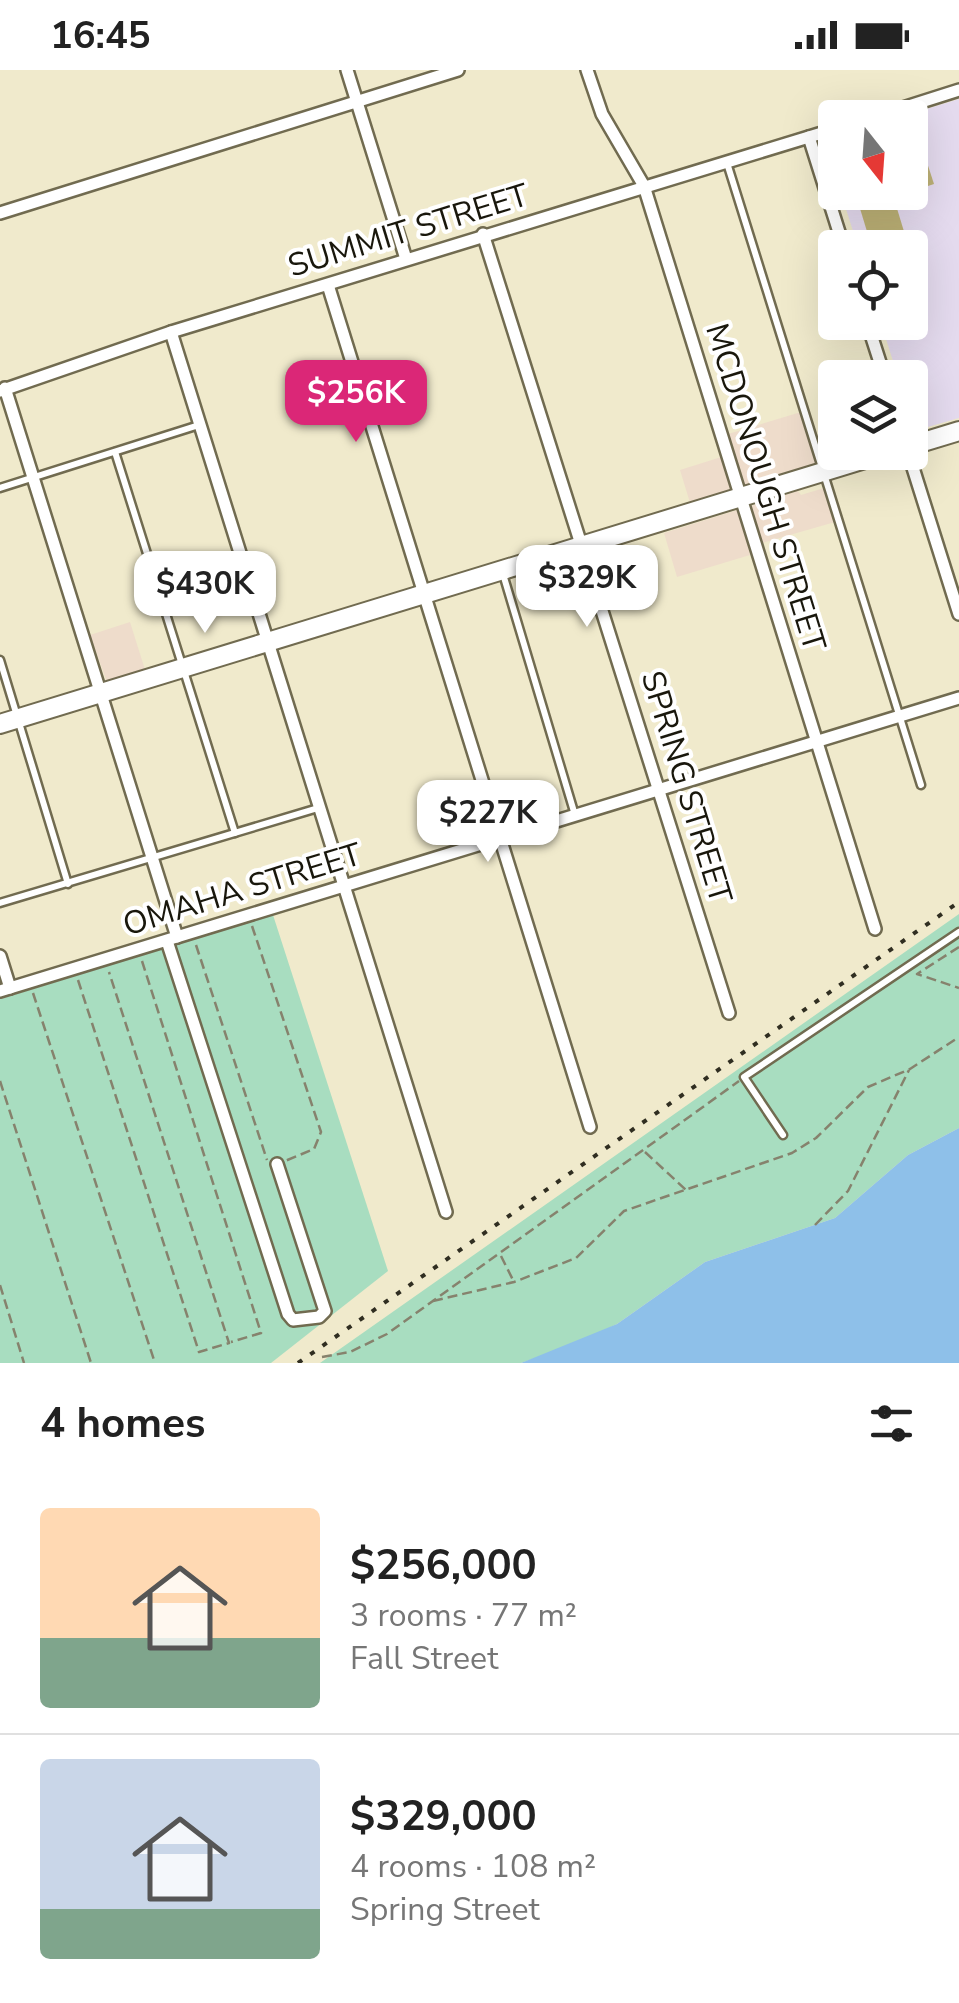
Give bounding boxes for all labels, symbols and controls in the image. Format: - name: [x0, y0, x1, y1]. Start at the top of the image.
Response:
- text: 16:45: [50, 10, 151, 61]
- north arrow: [818, 100, 928, 210]
- map controls: [818, 100, 928, 470]
- street label: SUMMIT STREET: [283, 173, 534, 288]
- button: locate: [818, 230, 928, 340]
- street label: MCDONOUGH STREET: [695, 318, 836, 657]
- pin: $256K: [286, 360, 426, 445]
- button: layers: [818, 360, 928, 470]
- text: $256K: [307, 371, 405, 414]
- pin: $329K: [517, 545, 657, 630]
- pin: $430K: [135, 551, 275, 636]
- text: $329K: [538, 556, 636, 599]
- text: $430K: [156, 562, 254, 605]
- street label: SPRING STREET: [631, 666, 742, 909]
- pin: $227K: [418, 780, 558, 865]
- text: $227K: [439, 791, 537, 834]
- street label: OMAHA STREET: [118, 833, 367, 946]
- text: 4 homes: [40, 1395, 205, 1452]
- icon: filters: [864, 1396, 919, 1451]
- text: $256,000: [350, 1537, 537, 1594]
- icon: home: [120, 1548, 240, 1668]
- text: 3 rooms · 77 m²: [350, 1594, 577, 1637]
- text: Fall Street: [350, 1637, 498, 1680]
- text: $329,000: [350, 1788, 537, 1845]
- icon: home: [120, 1799, 240, 1919]
- text: 4 rooms · 108 m²: [350, 1845, 596, 1888]
- text: Spring Street: [350, 1888, 540, 1931]

